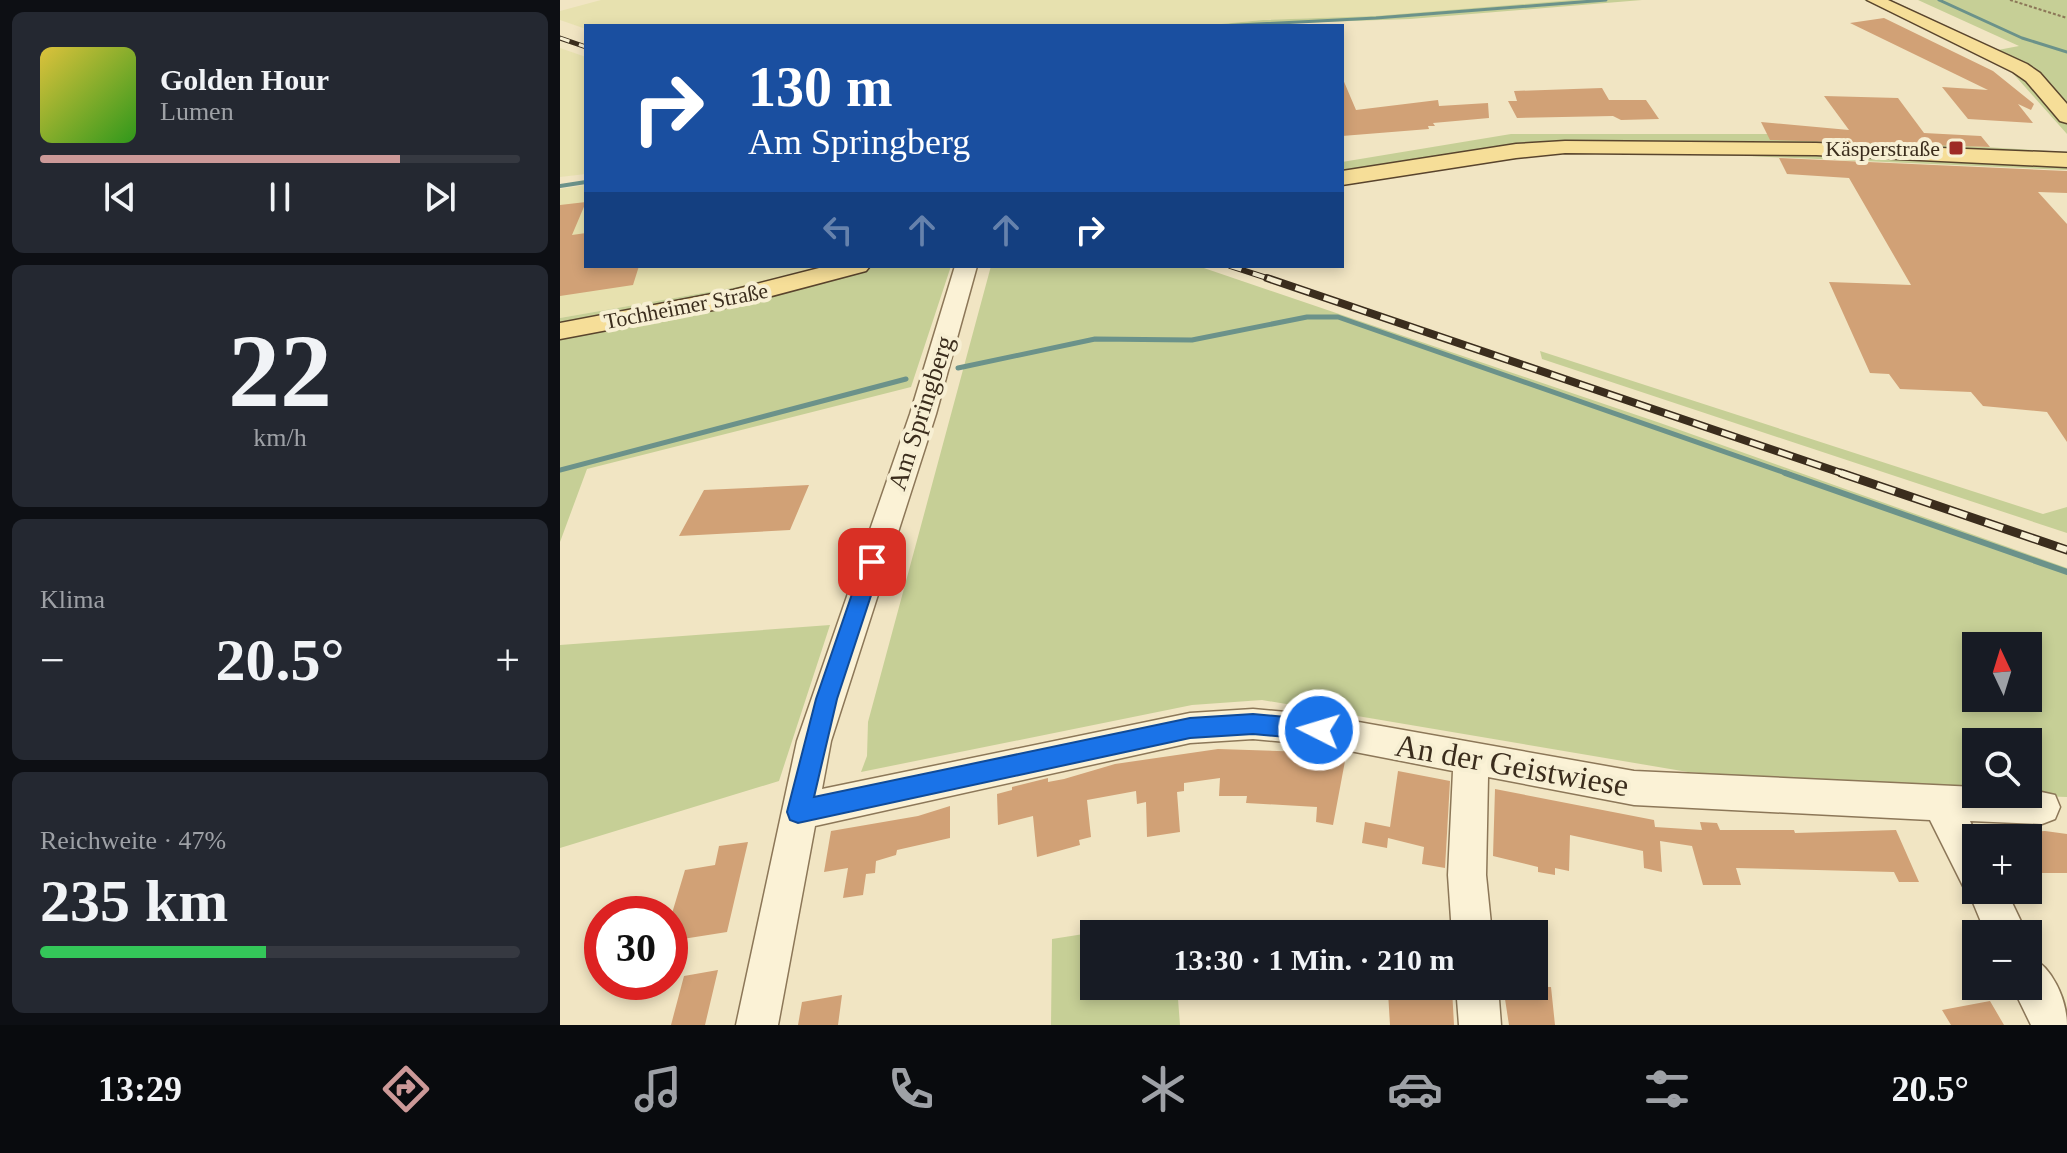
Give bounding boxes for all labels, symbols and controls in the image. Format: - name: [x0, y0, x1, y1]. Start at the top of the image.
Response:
- icon: right: [616, 56, 720, 160]
- text: 130 m: [748, 56, 893, 118]
- text: Golden Hour: [160, 63, 329, 96]
- text: Lumen: [160, 97, 234, 126]
- text: Am Springberg: [748, 122, 970, 162]
- place label: Käsperstraße: [1825, 136, 1940, 161]
- marker: Käsperstraße: [1947, 139, 1965, 157]
- icon: previous: [98, 175, 142, 219]
- icon: pause: [258, 175, 302, 219]
- icon: next: [418, 175, 462, 219]
- icon: left: [816, 208, 860, 252]
- icon: ahead: [900, 208, 944, 252]
- icon: ahead: [984, 208, 1028, 252]
- icon: right: [1068, 208, 1112, 252]
- street label: Tochheimer Straße: [602, 278, 770, 334]
- text: 22: [228, 313, 332, 428]
- street label: Am Springberg: [882, 332, 960, 494]
- text: km/h: [253, 423, 307, 452]
- pin: [838, 528, 906, 596]
- icon: arrive: [850, 540, 894, 584]
- text: Klima: [40, 585, 105, 614]
- text: 20.5°: [216, 627, 345, 693]
- north arrow: [1962, 632, 2042, 712]
- map controls: [1962, 632, 2042, 1000]
- text: −: [40, 636, 65, 685]
- text: +: [495, 636, 520, 685]
- position arrow: [1277, 688, 1361, 772]
- street label: An der Geistwiese: [1392, 727, 1632, 803]
- button: search: [1962, 728, 2042, 808]
- button: +: [1962, 824, 2042, 904]
- text: Reichweite · 47%: [40, 826, 226, 855]
- text: 235 km: [40, 868, 228, 934]
- speed limit sign: 30: [584, 896, 688, 1000]
- button: −: [1962, 920, 2042, 1000]
- text: 13:30 · 1 Min. · 210 m: [1174, 943, 1454, 976]
- icon: directions: [378, 1061, 434, 1117]
- icon: music: [630, 1061, 686, 1117]
- icon: phone: [883, 1061, 939, 1117]
- icon: climate: [1135, 1061, 1191, 1117]
- icon: car: [1387, 1061, 1443, 1117]
- icon: filters: [1639, 1061, 1695, 1117]
- text: 13:29: [98, 1069, 182, 1109]
- text: 20.5°: [1891, 1069, 1969, 1109]

